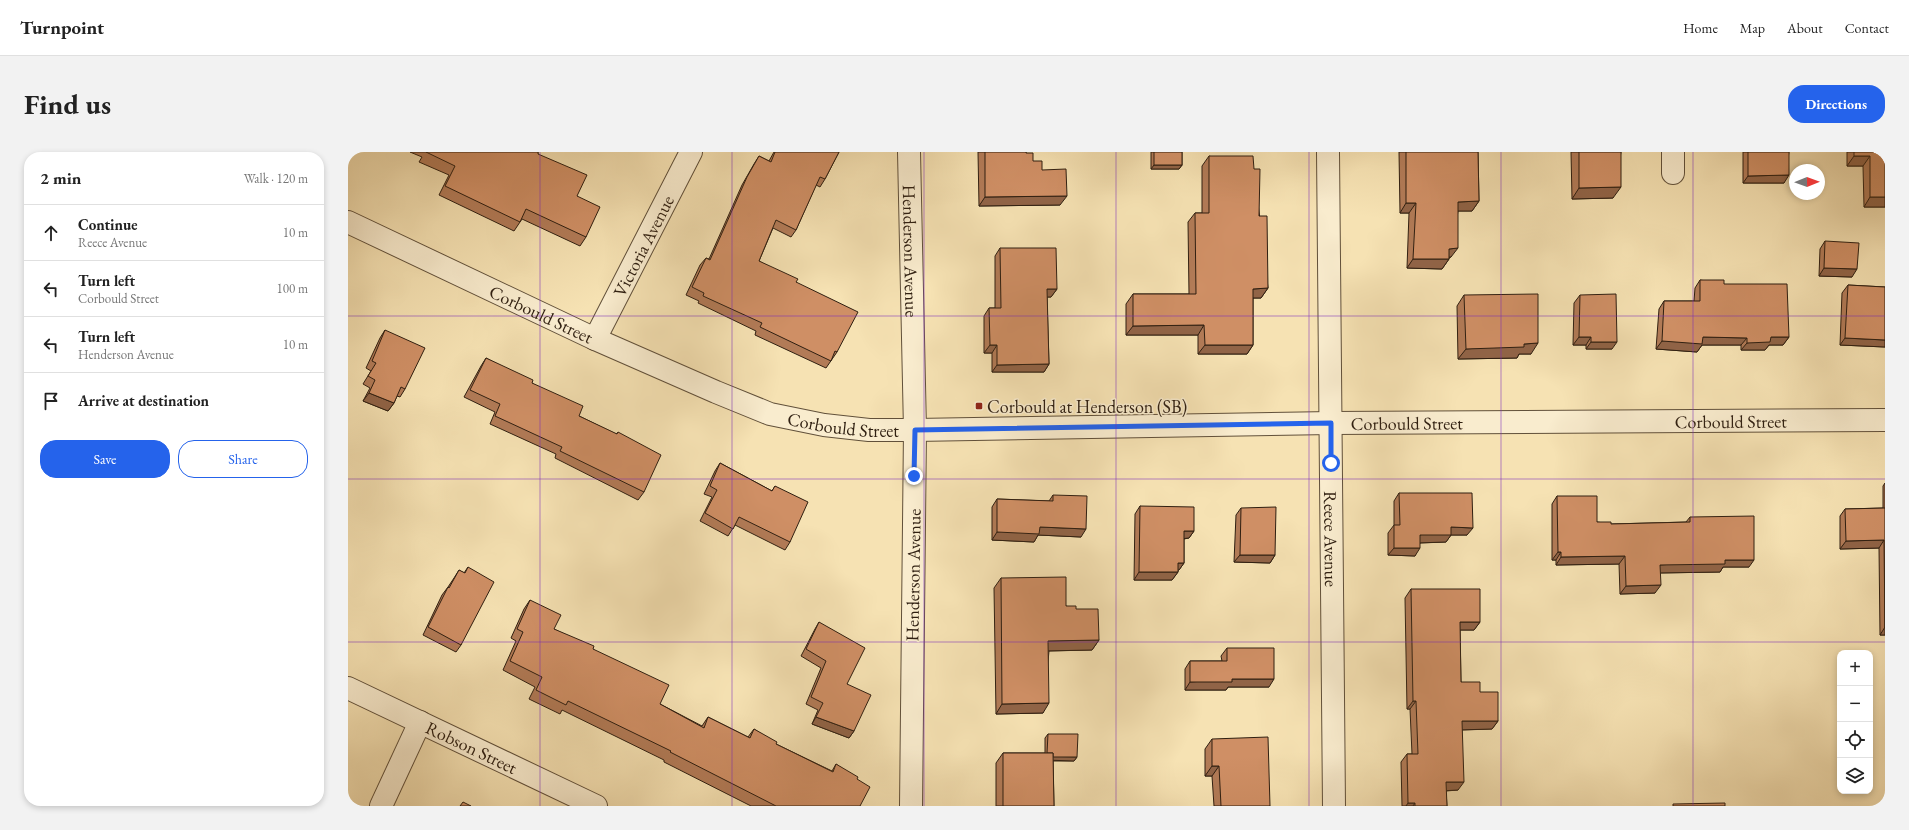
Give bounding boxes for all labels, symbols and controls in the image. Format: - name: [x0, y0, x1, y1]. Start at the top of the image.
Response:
- text: Turnpoint: [20, 15, 104, 40]
- text: Home: [1683, 19, 1718, 37]
- text: Map: [1740, 19, 1765, 37]
- text: About: [1787, 19, 1823, 37]
- text: Contact: [1845, 19, 1889, 37]
- button: Directions: [1788, 85, 1885, 123]
- text: Find us: [24, 86, 111, 122]
- north arrow: [1789, 164, 1825, 200]
- text: 2 min: [40, 167, 81, 189]
- text: Walk · 120 m: [244, 170, 308, 187]
- street label: Henderson Avenue: [898, 184, 924, 318]
- street label: Victoria Avenue: [607, 191, 679, 300]
- text: Continue: [78, 215, 138, 234]
- icon: ahead: [40, 222, 62, 244]
- text: 10 m: [283, 224, 308, 241]
- text: Reece Avenue: [78, 234, 147, 251]
- text: Turn left: [78, 271, 135, 290]
- icon: left: [40, 278, 62, 300]
- street label: Corbould Street: [486, 279, 597, 348]
- text: 100 m: [277, 280, 308, 297]
- text: Corbould Street: [78, 290, 159, 307]
- text: Turn left: [78, 327, 135, 346]
- icon: left: [40, 334, 62, 356]
- text: 10 m: [283, 336, 308, 353]
- text: Henderson Avenue: [78, 346, 174, 363]
- icon: arrive: [40, 390, 62, 412]
- text: Arrive at destination: [78, 391, 209, 410]
- place label: Corbould at Henderson (SB): [987, 395, 1187, 418]
- marker: Corbould at Henderson (SB): [974, 401, 984, 411]
- street label: Corbould Street: [786, 406, 899, 442]
- street label: Corbould Street: [1675, 409, 1787, 433]
- street label: Corbould Street: [1351, 411, 1463, 434]
- button: Save: [40, 440, 170, 478]
- button: Share: [178, 440, 308, 478]
- route start: [1322, 454, 1340, 472]
- route end: [905, 467, 923, 485]
- street label: Reece Avenue: [1320, 491, 1343, 587]
- street label: Henderson Avenue: [900, 508, 926, 642]
- map controls: [1837, 650, 1873, 794]
- button: +: [1837, 650, 1873, 686]
- button: −: [1837, 686, 1873, 722]
- street label: Robson Street: [422, 715, 521, 779]
- button: locate: [1837, 722, 1873, 758]
- button: layers: [1837, 758, 1873, 794]

